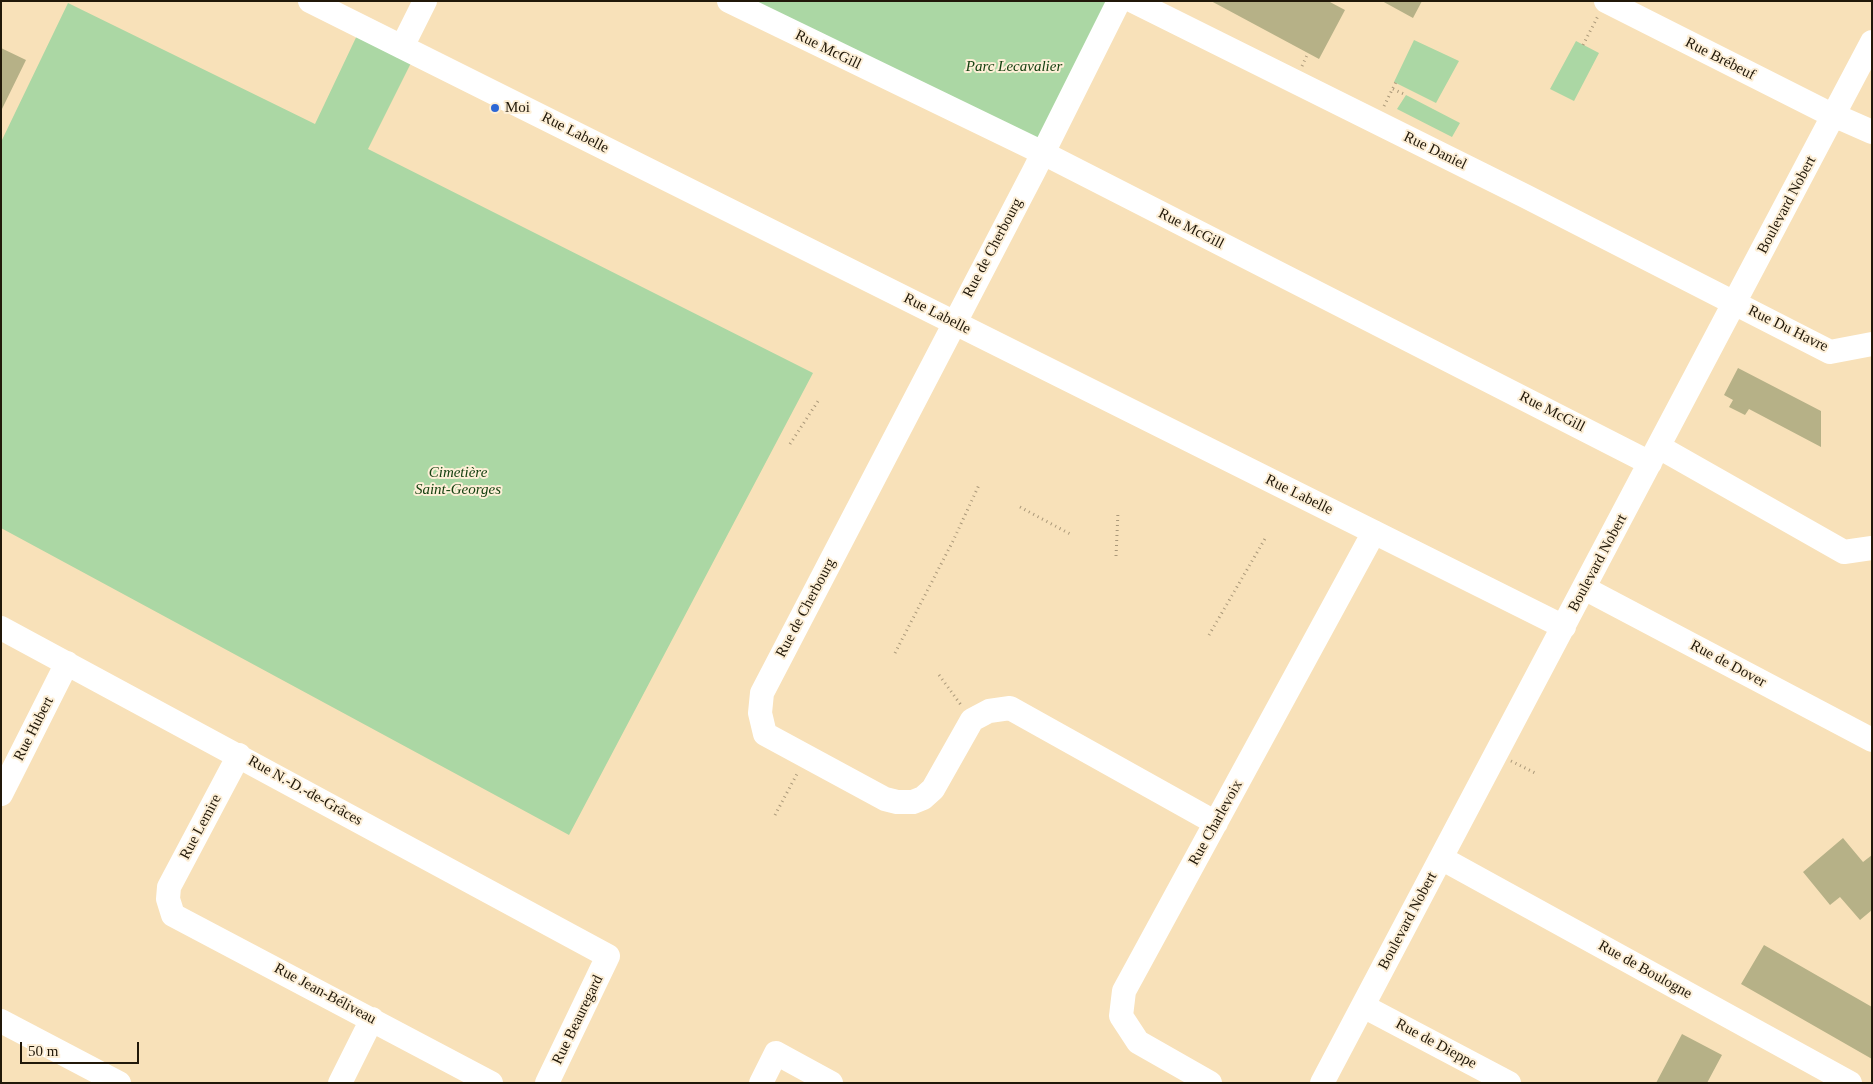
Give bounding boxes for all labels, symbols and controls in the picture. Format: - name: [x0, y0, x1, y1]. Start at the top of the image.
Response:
- street label: Rue McGill: [792, 26, 864, 74]
- street label: Rue Brébeuf: [1682, 34, 1758, 84]
- park label: Parc Lecavalier: [966, 58, 1062, 76]
- place label: Moi: [505, 99, 530, 117]
- marker: Moi: [489, 102, 501, 114]
- street label: Rue Labelle: [538, 108, 612, 158]
- street label: Rue Daniel: [1401, 128, 1469, 174]
- street label: Boulevard Nobert: [1754, 153, 1820, 257]
- street label: Rue de Cherbourg: [959, 195, 1027, 301]
- street label: Rue McGill: [1155, 205, 1227, 253]
- street label: Rue Labelle: [900, 289, 974, 339]
- street label: Rue Du Havre: [1745, 302, 1831, 356]
- street label: Rue McGill: [1516, 388, 1588, 436]
- park label: Cimetière Saint-Georges: [415, 464, 501, 499]
- street label: Rue Labelle: [1262, 471, 1336, 519]
- street label: Boulevard Nobert: [1565, 511, 1631, 615]
- street label: Rue de Cherbourg: [772, 555, 840, 661]
- street label: Rue de Dover: [1687, 636, 1769, 692]
- street label: Rue Hubert: [10, 694, 58, 764]
- street label: Rue N.-D.-de-Grâces: [245, 752, 365, 830]
- street label: Rue Charlevoix: [1185, 777, 1247, 869]
- street label: Rue Lemire: [176, 791, 226, 863]
- street label: Boulevard Nobert: [1375, 869, 1441, 973]
- street label: Rue de Boulogne: [1595, 937, 1695, 1003]
- street label: Rue Jean-Béliveau: [271, 960, 379, 1028]
- street label: Rue Beauregard: [549, 972, 607, 1068]
- street label: Rue de Dieppe: [1392, 1015, 1480, 1073]
- scale bar: [22, 1032, 141, 1064]
- text: 50 m: [28, 1043, 58, 1059]

